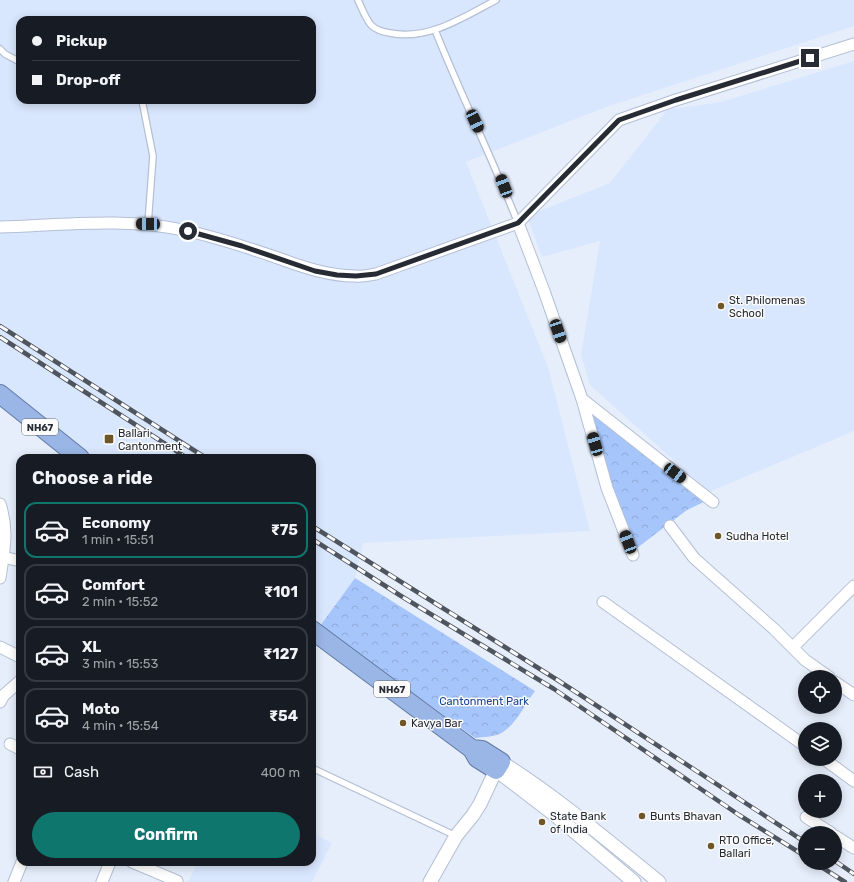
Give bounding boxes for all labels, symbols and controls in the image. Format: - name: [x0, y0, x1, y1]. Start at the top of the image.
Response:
- text: Pickup: [56, 32, 107, 50]
- route end: [801, 49, 819, 67]
- text: Drop-off: [56, 71, 120, 89]
- car: [464, 108, 486, 134]
- car: [494, 173, 514, 199]
- car: [136, 218, 160, 230]
- route start: [179, 222, 197, 240]
- place label: St. Philomenas School: [729, 294, 806, 320]
- marker: St. Philomenas School: [716, 301, 726, 311]
- car: [548, 318, 568, 344]
- road number: NH67: [22, 419, 58, 435]
- place label: Ballari Cantonment: [118, 427, 183, 453]
- car: [586, 431, 604, 457]
- marker: Ballari Cantonment: [103, 433, 115, 445]
- car: [662, 461, 688, 485]
- text: Choose a ride: [32, 467, 153, 489]
- icon: car: [34, 512, 70, 548]
- text: Economy: [82, 514, 151, 532]
- text: ₹75: [271, 521, 298, 539]
- car: [618, 529, 638, 555]
- place label: Sudha Hotel: [726, 530, 789, 543]
- marker: Sudha Hotel: [713, 531, 723, 541]
- text: 1 min · 15:51: [82, 532, 154, 547]
- icon: car: [34, 574, 70, 610]
- text: Comfort: [82, 576, 145, 594]
- text: ₹101: [264, 583, 298, 601]
- text: 2 min · 15:52: [82, 594, 158, 609]
- icon: car: [34, 636, 70, 672]
- text: XL: [82, 638, 101, 656]
- text: ₹127: [263, 645, 298, 663]
- text: 3 min · 15:53: [82, 656, 158, 671]
- map controls: [798, 670, 842, 870]
- button: locate: [798, 670, 842, 714]
- road number: NH67: [374, 681, 410, 697]
- park label: Cantonment Park: [439, 695, 529, 708]
- icon: car: [34, 698, 70, 734]
- text: Moto: [82, 700, 120, 718]
- text: ₹54: [269, 707, 298, 725]
- place label: Kavya Bar: [411, 717, 463, 730]
- text: 4 min · 15:54: [82, 718, 159, 733]
- marker: Kavya Bar: [398, 718, 408, 728]
- button: layers: [798, 722, 842, 766]
- icon: cash: [32, 761, 54, 783]
- text: Cash: [64, 763, 99, 781]
- text: 400 m: [261, 765, 300, 780]
- button: +: [798, 774, 842, 818]
- place label: State Bank of India: [550, 810, 606, 836]
- place label: Bunts Bhavan: [650, 810, 722, 823]
- marker: Bunts Bhavan: [637, 811, 647, 821]
- button: Confirm: [32, 812, 300, 858]
- marker: State Bank of India: [537, 817, 547, 827]
- button: −: [798, 826, 842, 870]
- place label: RTO Office, Ballari: [719, 834, 775, 860]
- marker: RTO Office, Ballari: [706, 841, 716, 851]

